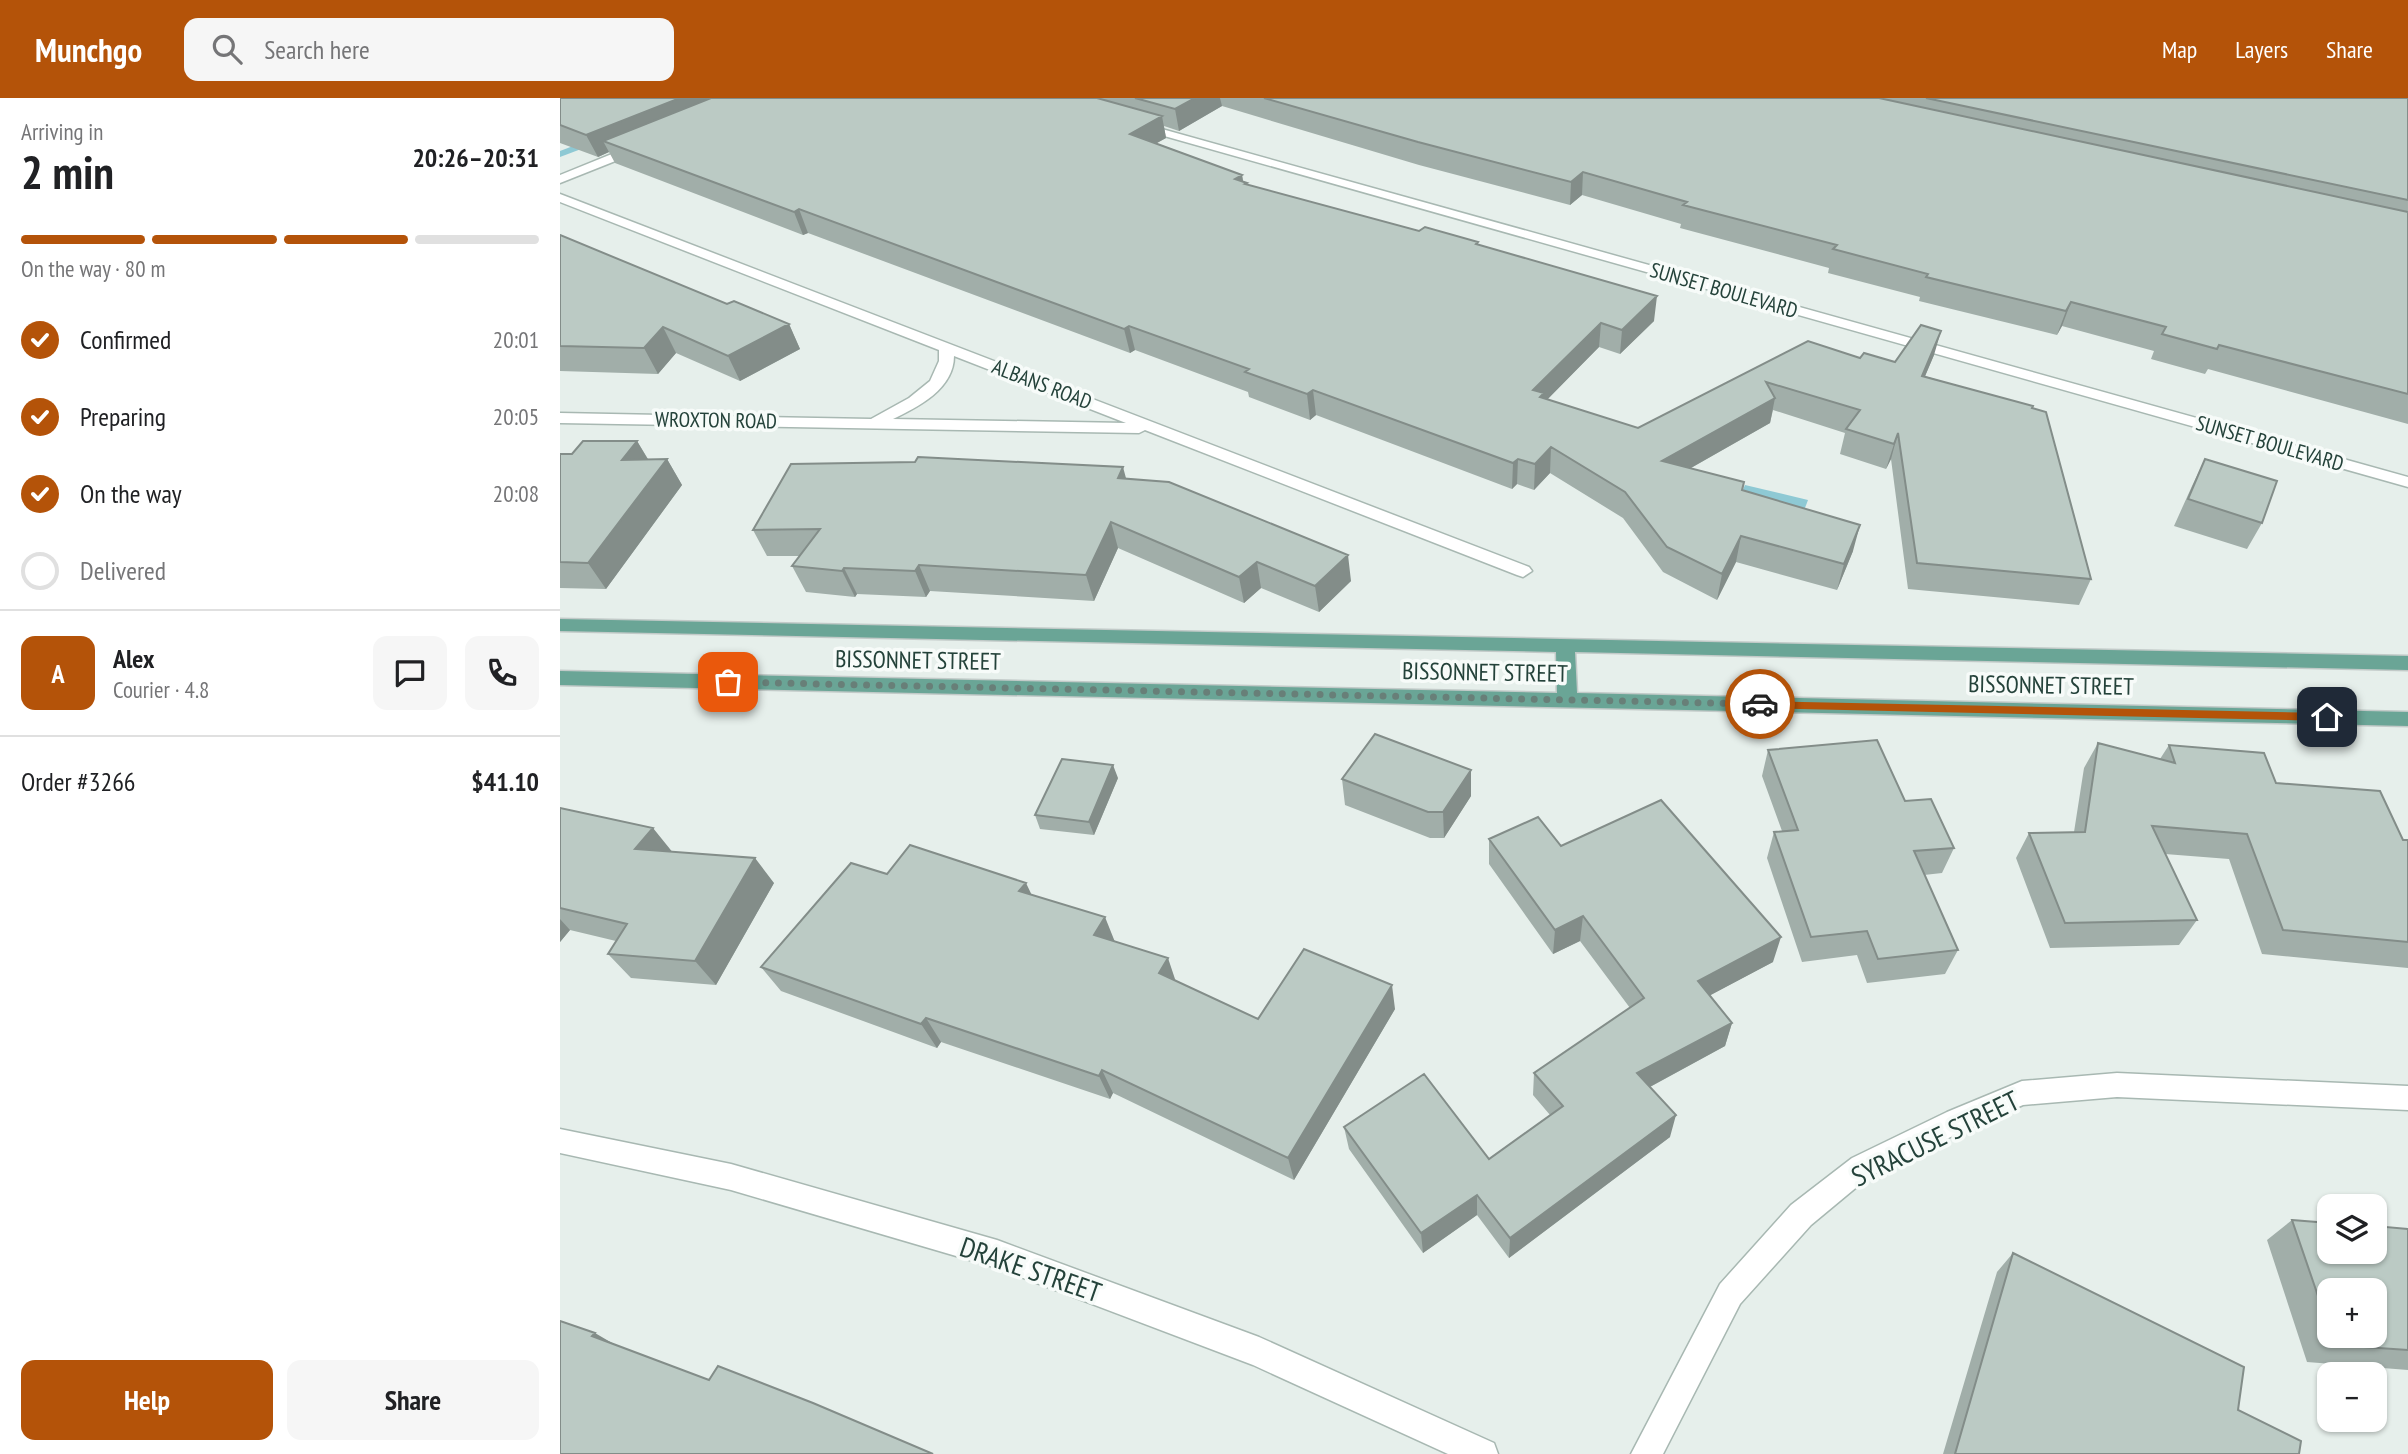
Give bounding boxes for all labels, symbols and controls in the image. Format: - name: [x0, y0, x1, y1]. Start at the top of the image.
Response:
- search box: [184, 18, 674, 81]
- text: Munchgo: [35, 28, 142, 71]
- icon: search: [208, 30, 246, 68]
- text: Search here: [264, 33, 370, 66]
- text: Map: [2162, 34, 2197, 65]
- text: Layers: [2235, 34, 2288, 65]
- text: Share: [2326, 34, 2373, 65]
- text: Arriving in: [21, 117, 103, 146]
- text: 20:26–20:31: [412, 141, 539, 174]
- text: 2 min: [21, 142, 114, 202]
- text: On the way · 80 m: [21, 254, 165, 283]
- street label: SUNSET BOULEVARD: [1647, 256, 1801, 324]
- icon: check: [21, 321, 59, 359]
- text: Confirmed: [80, 323, 171, 356]
- text: 20:01: [493, 325, 539, 354]
- street label: ALBANS ROAD: [988, 353, 1096, 415]
- icon: check: [21, 398, 59, 436]
- text: Preparing: [80, 400, 166, 433]
- text: 20:05: [493, 402, 539, 431]
- street label: WROXTON ROAD: [655, 405, 777, 435]
- street label: SUNSET BOULEVARD: [2193, 409, 2347, 477]
- icon: check: [21, 475, 59, 513]
- text: On the way: [80, 477, 182, 510]
- text: 20:08: [493, 479, 539, 508]
- text: Delivered: [80, 554, 166, 587]
- button: chat: [373, 636, 447, 710]
- button: phone: [465, 636, 539, 710]
- text: Alex: [113, 642, 154, 675]
- street label: BISSONNET STREET: [835, 643, 1001, 677]
- pin: [698, 652, 758, 712]
- street label: BISSONNET STREET: [1402, 655, 1568, 689]
- text: A: [51, 657, 65, 690]
- icon: bag: [709, 663, 747, 701]
- street label: BISSONNET STREET: [1968, 668, 2134, 702]
- courier: [1725, 669, 1795, 739]
- text: Courier · 4.8: [113, 675, 209, 704]
- icon: car: [1741, 685, 1779, 723]
- pin: [2297, 687, 2357, 747]
- icon: home: [2308, 698, 2346, 736]
- text: Order #3266: [21, 765, 136, 798]
- text: $41.10: [471, 765, 539, 798]
- street label: SYRACUSE STREET: [1845, 1081, 2025, 1195]
- map controls: [2317, 1194, 2387, 1432]
- button: layers: [2317, 1194, 2387, 1264]
- street label: DRAKE STREET: [955, 1228, 1107, 1311]
- button: +: [2317, 1278, 2387, 1348]
- button: Help: [21, 1360, 273, 1440]
- button: Share: [287, 1360, 539, 1440]
- button: −: [2317, 1362, 2387, 1432]

